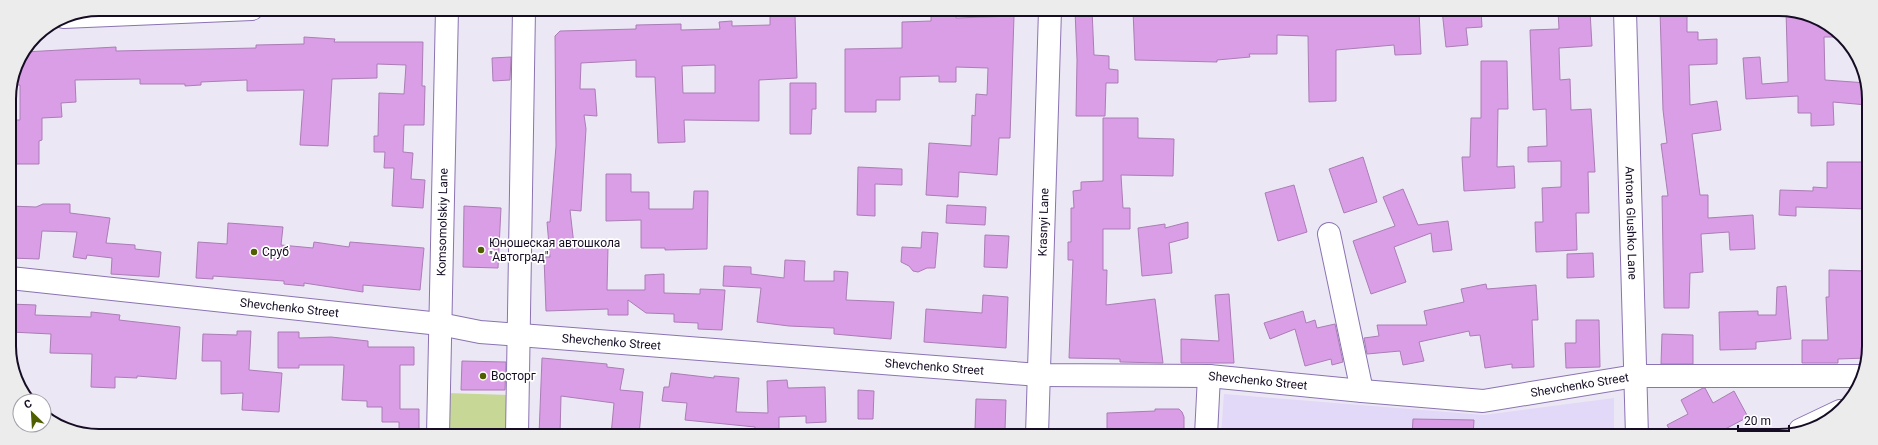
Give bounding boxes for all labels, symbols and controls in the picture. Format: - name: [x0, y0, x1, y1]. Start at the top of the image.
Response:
- street label: Antona Glushko Lane: [1622, 166, 1640, 280]
- street label: Komsomolskiy Lane: [434, 168, 451, 276]
- street label: Krasnyi Lane: [1035, 188, 1052, 256]
- place label: Юношеская автошкола "Автоград": [489, 236, 620, 264]
- place label: Сруб: [262, 245, 289, 259]
- marker: Юношеская автошкола "Автоград": [476, 245, 486, 255]
- marker: Сруб: [249, 247, 259, 257]
- street label: Shevchenko Street: [239, 296, 340, 320]
- street label: Shevchenko Street: [561, 331, 661, 353]
- street label: Shevchenko Street: [884, 356, 985, 378]
- place label: Восторг: [491, 369, 536, 383]
- street label: Shevchenko Street: [1208, 369, 1308, 393]
- street label: Shevchenko Street: [1530, 370, 1630, 400]
- marker: Восторг: [478, 371, 488, 381]
- north arrow: [12, 393, 52, 433]
- text: С: [22, 397, 34, 412]
- scale bar: [1738, 407, 1789, 433]
- text: 20 m: [1744, 414, 1771, 428]

